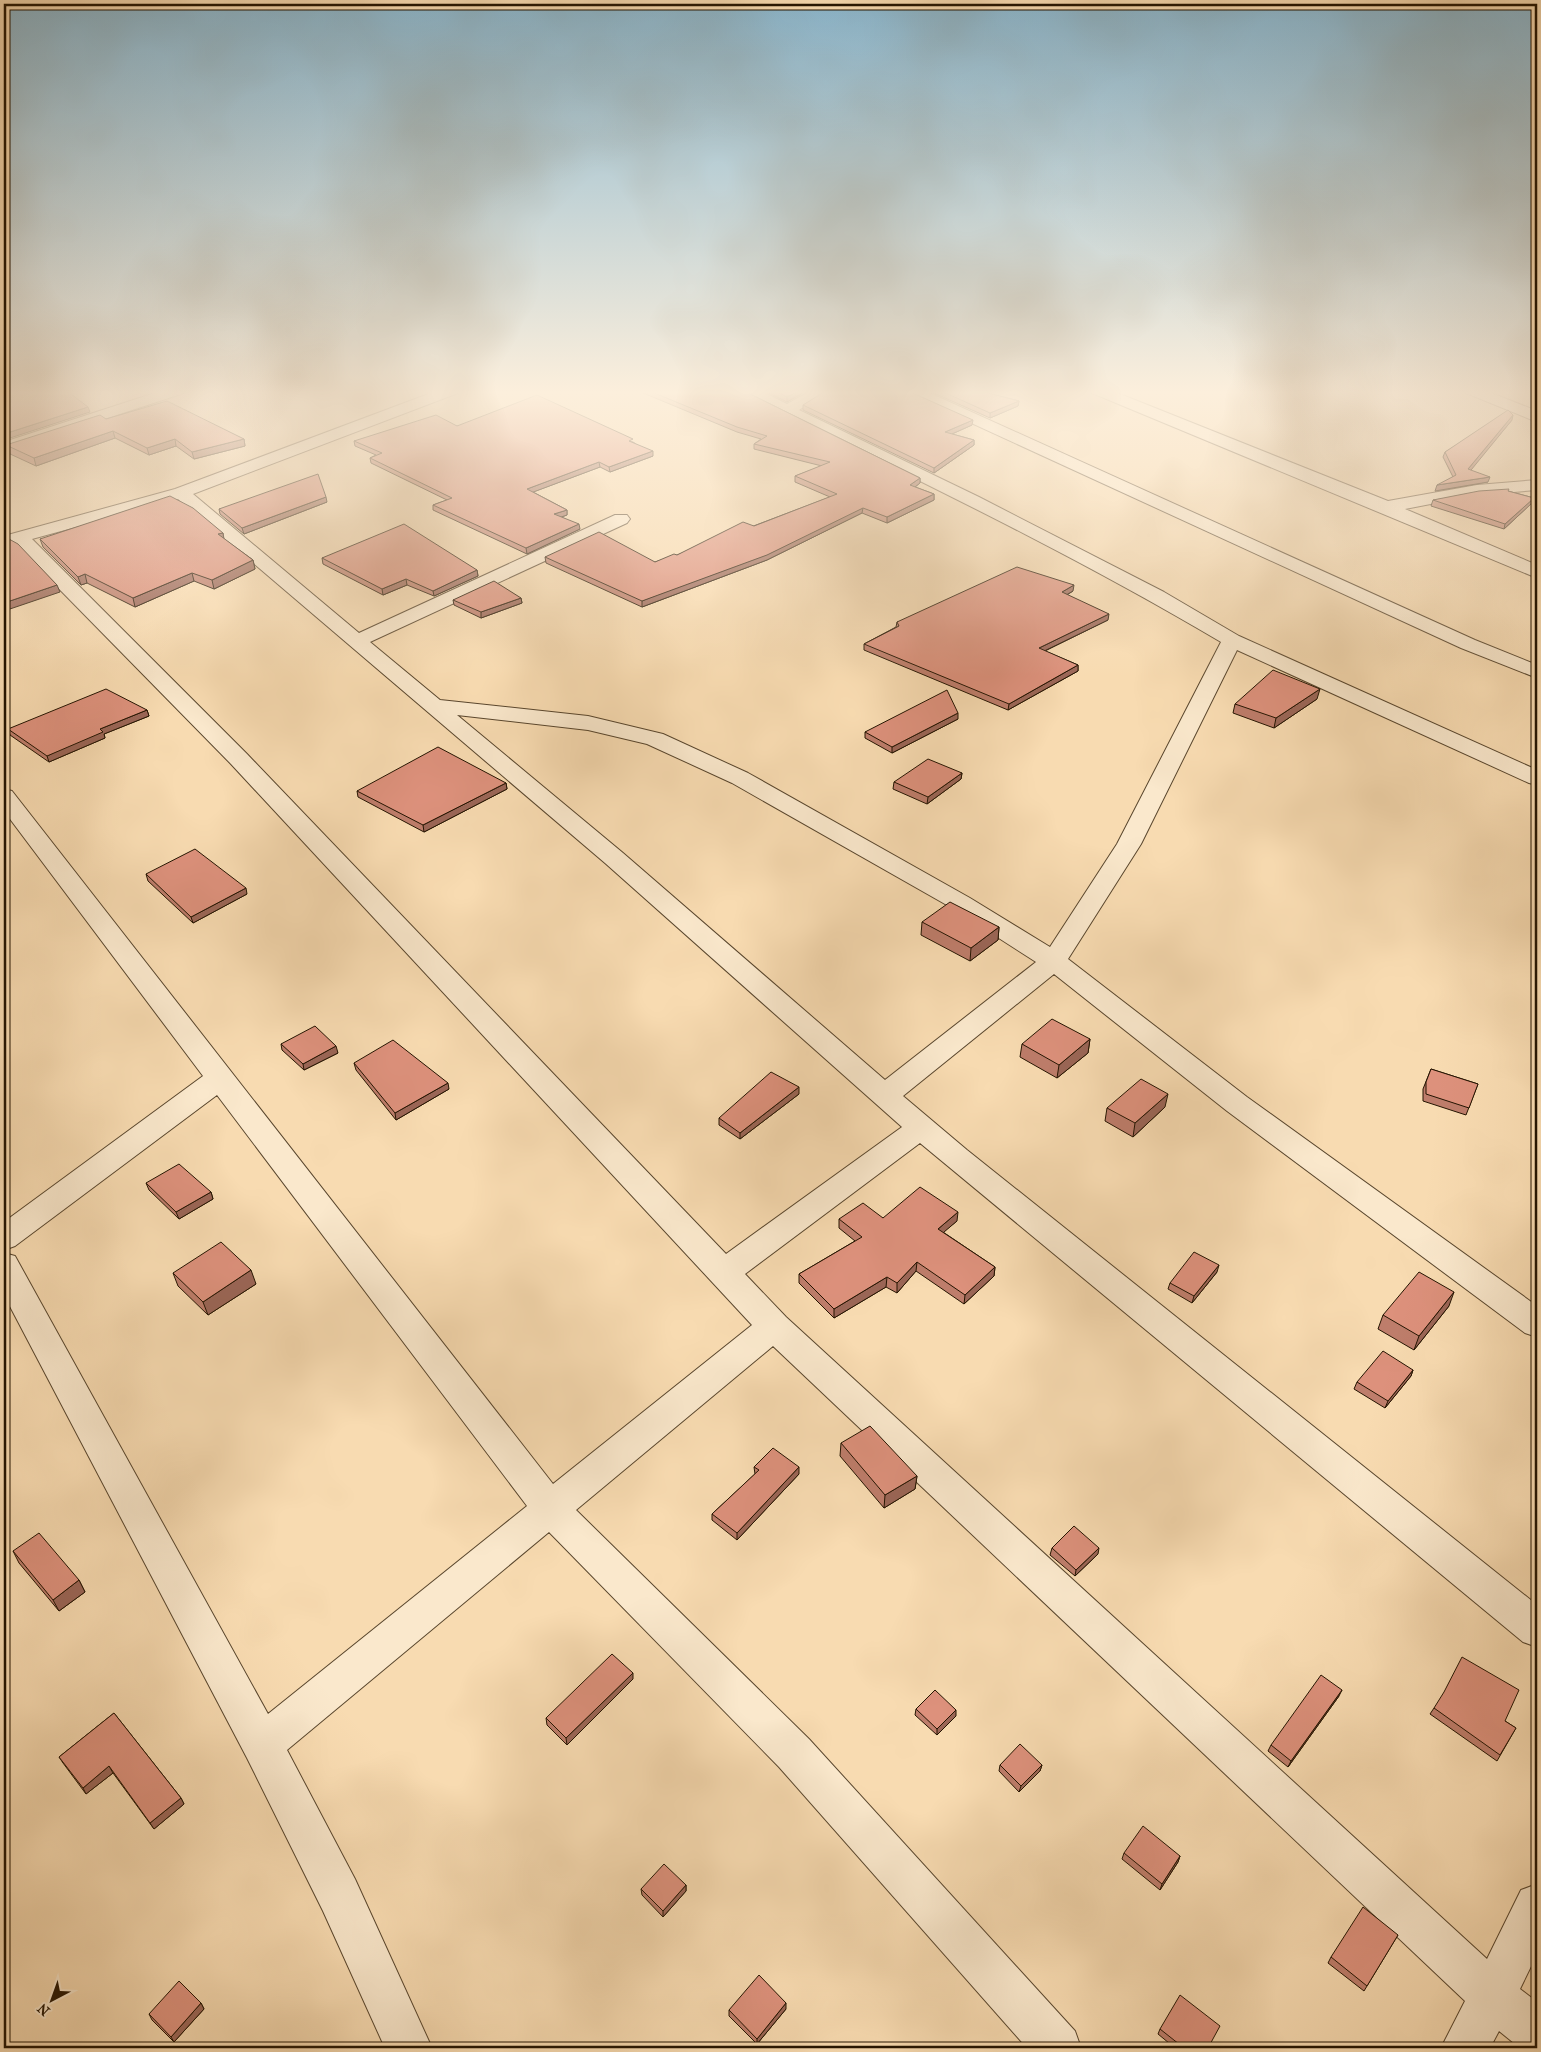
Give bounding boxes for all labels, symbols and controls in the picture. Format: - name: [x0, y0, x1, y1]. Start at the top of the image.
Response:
- north arrow: [28, 1974, 78, 2024]
- text: N: [34, 1999, 53, 2019]

